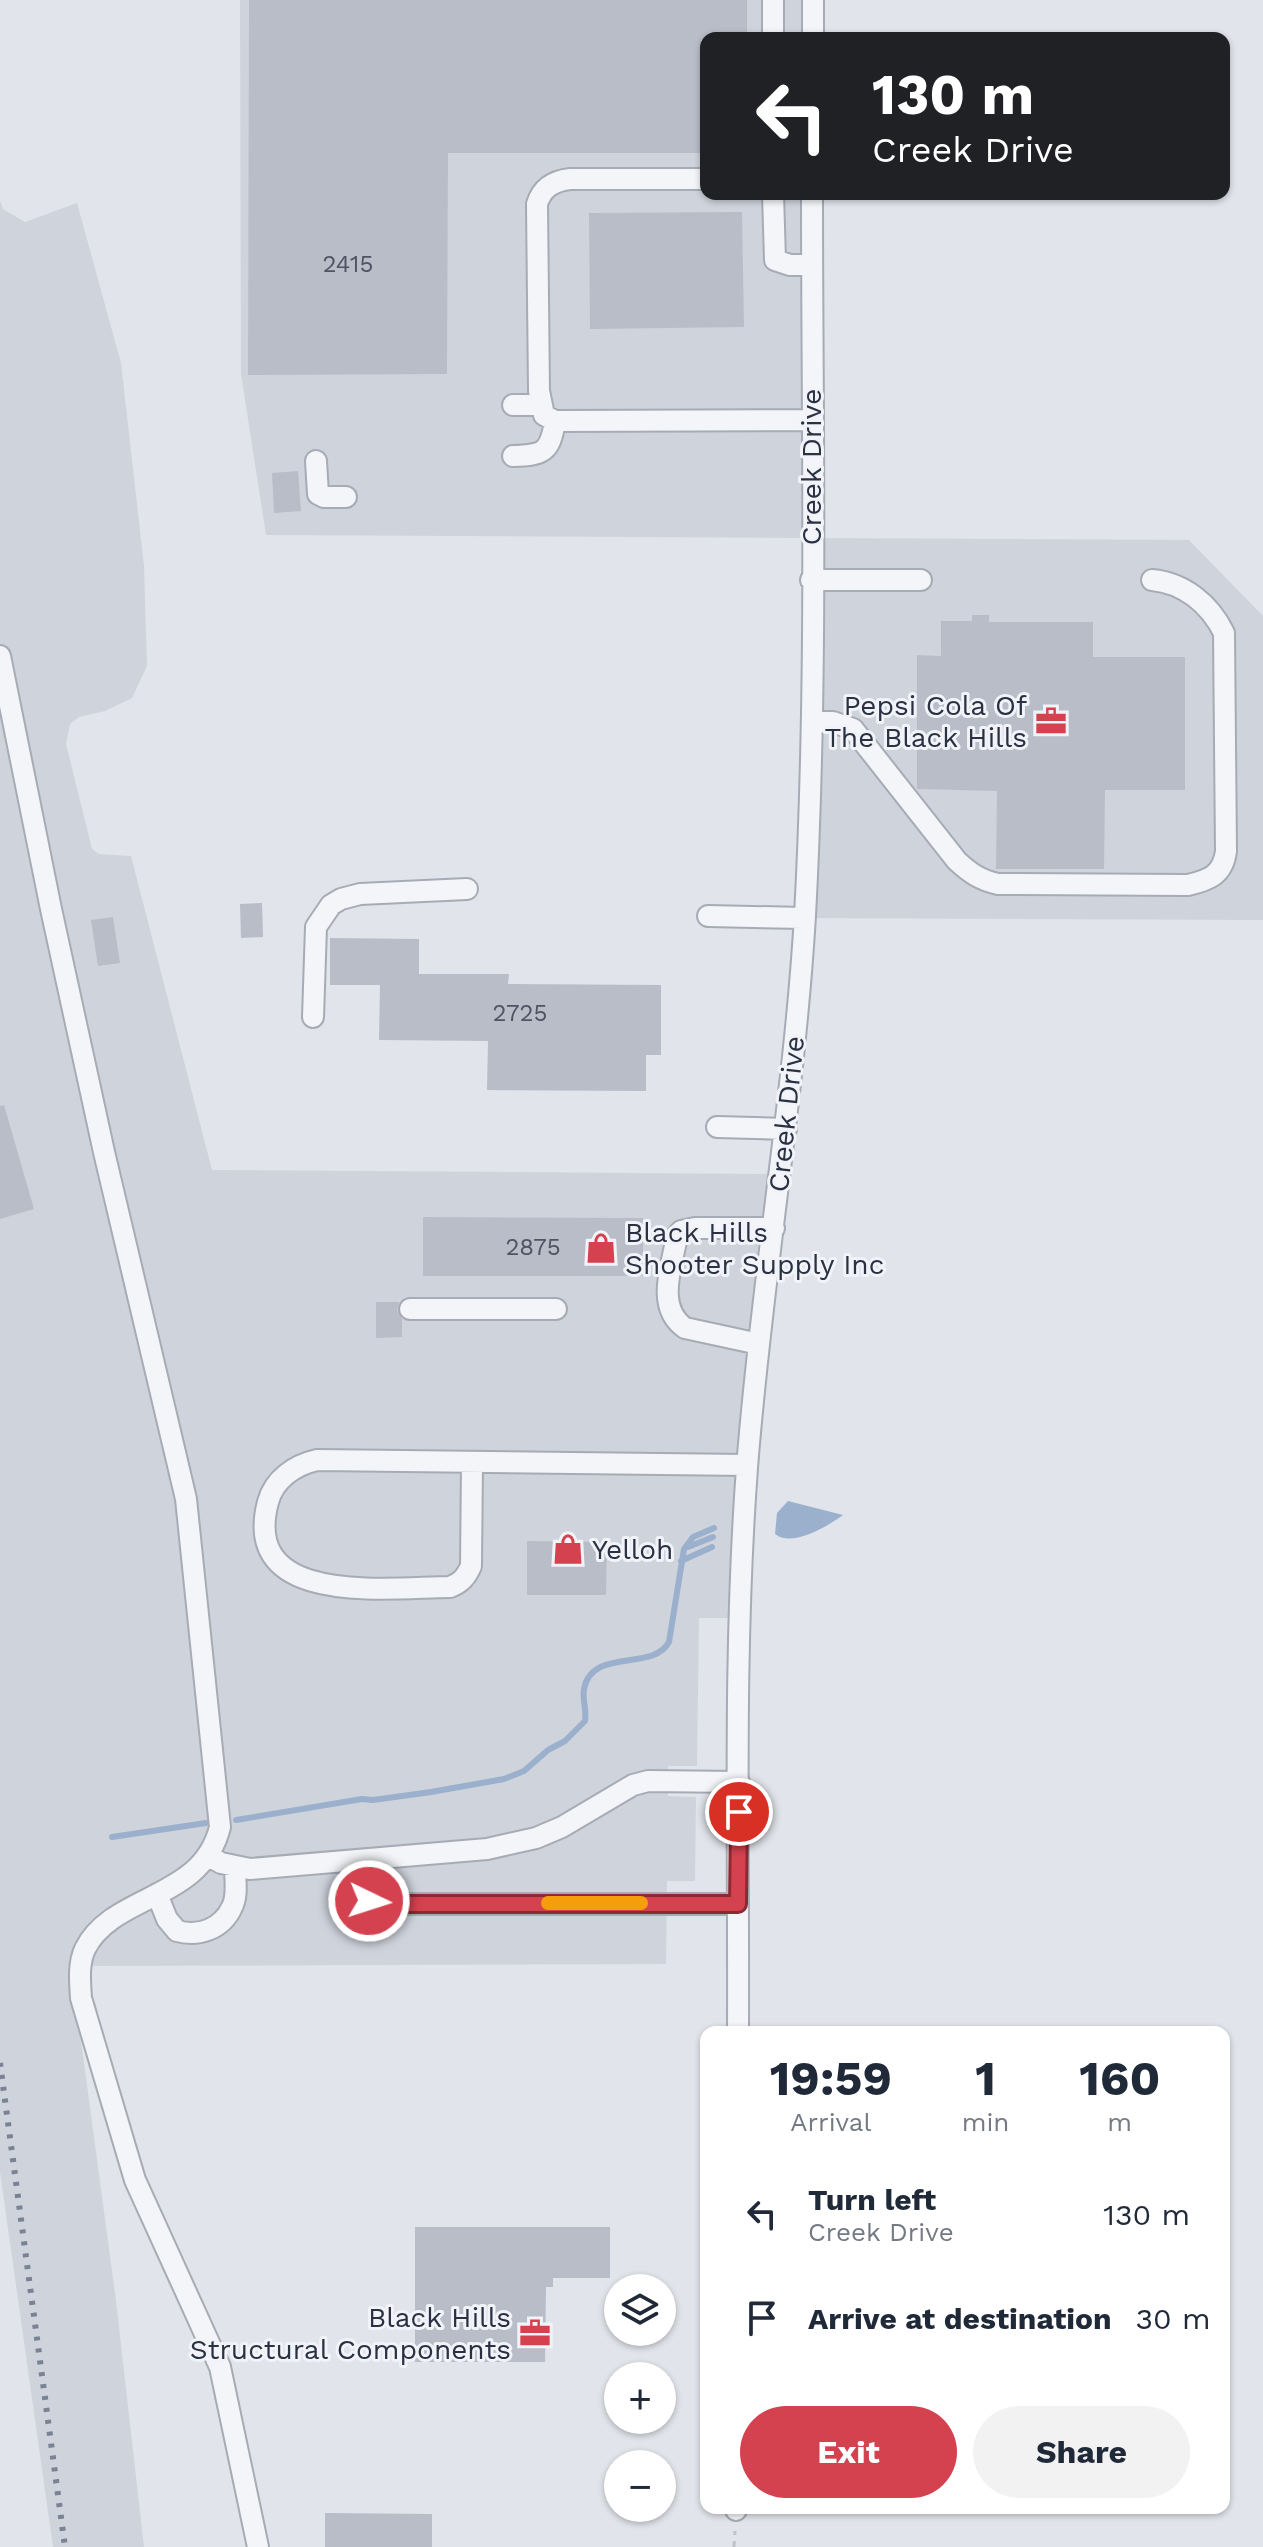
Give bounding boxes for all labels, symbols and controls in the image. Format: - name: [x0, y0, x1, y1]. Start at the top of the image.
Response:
- text: 130 m: [872, 62, 1034, 128]
- icon: left: [740, 64, 844, 168]
- text: Creek Drive: [872, 129, 1074, 171]
- house number: 2415: [323, 250, 373, 278]
- street label: Creek Drive: [795, 389, 828, 545]
- place label: Pepsi Cola Of The Black Hills: [825, 689, 1027, 754]
- office icon: Pepsi Cola Of The Black Hills: [1034, 704, 1068, 738]
- house number: 2725: [493, 999, 547, 1027]
- street label: Creek Drive: [762, 1034, 811, 1194]
- place label: Black Hills Shooter Supply Inc: [625, 1216, 884, 1281]
- shop icon: Black Hills Shooter Supply Inc: [584, 1231, 618, 1265]
- house number: 2875: [505, 1233, 561, 1261]
- shop icon: Yelloh: [551, 1532, 585, 1566]
- place label: Yelloh: [592, 1533, 673, 1566]
- pin: [705, 1778, 773, 1846]
- icon: arrive: [717, 1790, 761, 1834]
- position arrow: [327, 1859, 411, 1943]
- text: 19:59: [770, 2050, 892, 2107]
- text: 1: [975, 2050, 996, 2107]
- text: 160: [1079, 2050, 1160, 2107]
- text: Arrival: [790, 2107, 871, 2137]
- text: min: [962, 2107, 1009, 2137]
- text: m: [1107, 2107, 1132, 2137]
- text: Turn left: [808, 2182, 936, 2217]
- icon: left: [740, 2192, 784, 2236]
- text: 130 m: [1103, 2197, 1190, 2232]
- text: Creek Drive: [808, 2217, 954, 2247]
- map controls: [604, 2274, 676, 2522]
- button: layers: [604, 2274, 676, 2346]
- icon: arrive: [740, 2296, 784, 2340]
- place label: Black Hills Structural Components: [190, 2301, 511, 2366]
- text: Arrive at destination: [808, 2301, 1112, 2336]
- text: 30 m: [1136, 2301, 1211, 2336]
- office icon: Black Hills Structural Components: [518, 2316, 552, 2350]
- button: +: [604, 2362, 676, 2434]
- button: Exit: [740, 2406, 957, 2498]
- button: Share: [973, 2406, 1190, 2498]
- button: −: [604, 2450, 676, 2522]

